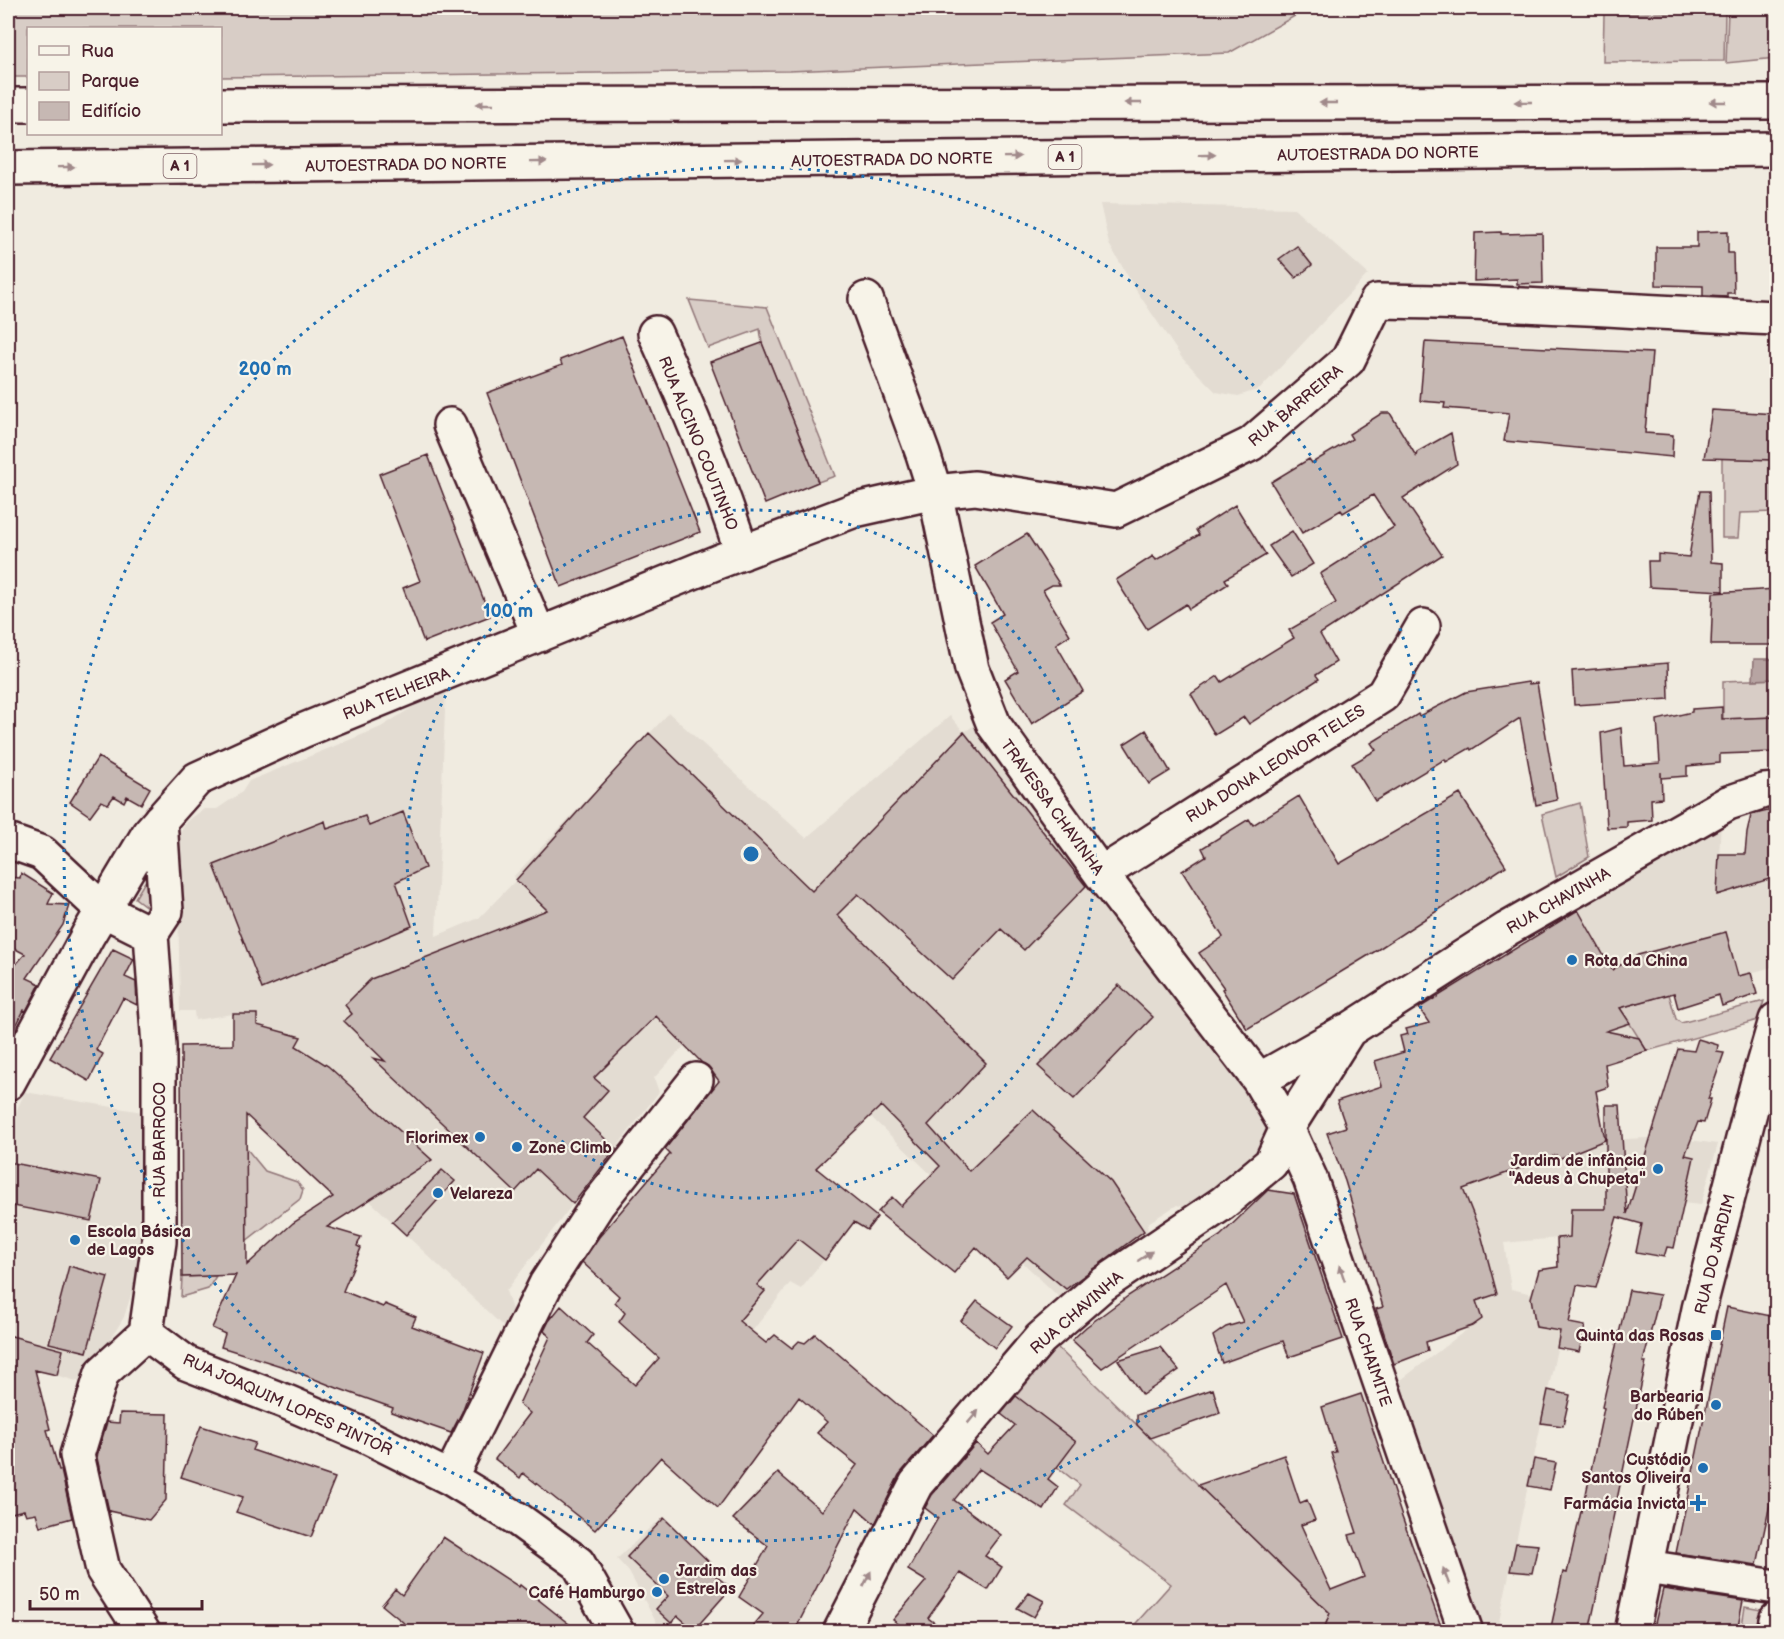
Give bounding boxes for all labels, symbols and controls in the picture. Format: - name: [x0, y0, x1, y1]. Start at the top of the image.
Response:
- legend: [27, 27, 222, 135]
- text: Rua: [81, 41, 114, 62]
- text: Parque: [81, 71, 139, 92]
- one-way arrow: [1514, 97, 1533, 107]
- one-way arrow: [1709, 97, 1728, 107]
- one-way arrow: [1124, 98, 1143, 108]
- one-way arrow: [1319, 98, 1338, 108]
- one-way arrow: [475, 99, 494, 109]
- text: Edifício: [81, 101, 141, 122]
- street label: AUTOESTRADA DO NORTE: [1277, 143, 1479, 166]
- road number: A 1: [1048, 145, 1082, 169]
- street label: AUTOESTRADA DO NORTE: [791, 149, 993, 172]
- one-way arrow: [1197, 150, 1216, 160]
- one-way arrow: [1002, 152, 1021, 162]
- road number: A 1: [164, 154, 196, 178]
- street label: AUTOESTRADA DO NORTE: [305, 154, 507, 177]
- one-way arrow: [723, 155, 742, 165]
- one-way arrow: [528, 157, 547, 167]
- one-way arrow: [251, 160, 270, 170]
- one-way arrow: [56, 163, 75, 172]
- street label: RUA ALCINO COUTINHO: [654, 354, 741, 533]
- text: 200 m: [238, 359, 292, 380]
- street label: RUA BARREIRA: [1245, 361, 1347, 451]
- text: 100 m: [483, 601, 533, 622]
- street label: RUA TELHEIRA: [340, 664, 453, 725]
- street label: RUA DONA LEONOR TELES: [1183, 701, 1369, 827]
- street label: TRAVESSA CHAVINHA: [996, 736, 1108, 880]
- centre of rings: [741, 844, 761, 864]
- street label: RUA CHAVINHA: [1504, 864, 1614, 939]
- place label: Rota da China: [1584, 952, 1688, 971]
- marker: Rota da China: [1565, 953, 1579, 967]
- street label: RUA BARROCO: [151, 1082, 170, 1198]
- place label: Florimex: [405, 1129, 468, 1148]
- marker: Florimex: [473, 1130, 487, 1144]
- place label: Zone Climb: [529, 1139, 613, 1158]
- marker: Zone Climb: [510, 1140, 524, 1154]
- place label: Jardim de infância "Adeus à Chupeta": [1508, 1152, 1646, 1189]
- marker: Jardim de infância "Adeus à Chupeta": [1651, 1162, 1665, 1176]
- place label: Velareza: [450, 1185, 513, 1204]
- marker: Velareza: [431, 1186, 445, 1200]
- street label: RUA DO JARDIM: [1691, 1192, 1740, 1316]
- place label: Escola Básica de Lagos: [87, 1223, 191, 1260]
- marker: Escola Básica de Lagos: [68, 1233, 82, 1247]
- one-way arrow: [1136, 1250, 1152, 1262]
- one-way arrow: [1337, 1263, 1347, 1281]
- street label: RUA CHAVINHA: [1027, 1268, 1127, 1359]
- street label: RUA CHAIMITE: [1340, 1296, 1395, 1409]
- place label: Quinta das Rosas: [1576, 1327, 1704, 1346]
- marker: Quinta das Rosas: [1709, 1328, 1723, 1342]
- street label: RUA JOAQUIM LOPES PINTOR: [180, 1350, 395, 1460]
- place label: Barbearia do Rúben: [1630, 1388, 1704, 1425]
- marker: Barbearia do Rúben: [1709, 1398, 1723, 1412]
- one-way arrow: [966, 1410, 979, 1425]
- place label: Custódio Santos Oliveira: [1582, 1451, 1691, 1488]
- marker: Custódio Santos Oliveira: [1696, 1461, 1710, 1475]
- place label: Farmácia Invicta: [1563, 1495, 1686, 1514]
- marker: Farmácia Invicta: [1691, 1496, 1705, 1510]
- place label: Jardim das Estrelas: [676, 1562, 757, 1599]
- one-way arrow: [1440, 1567, 1450, 1585]
- one-way arrow: [862, 1571, 872, 1588]
- marker: Jardim das Estrelas: [657, 1572, 671, 1586]
- scale bar: [30, 1573, 202, 1611]
- text: 50 m: [39, 1584, 80, 1605]
- place label: Café Hamburgo: [528, 1584, 645, 1603]
- marker: Café Hamburgo: [650, 1585, 664, 1599]

